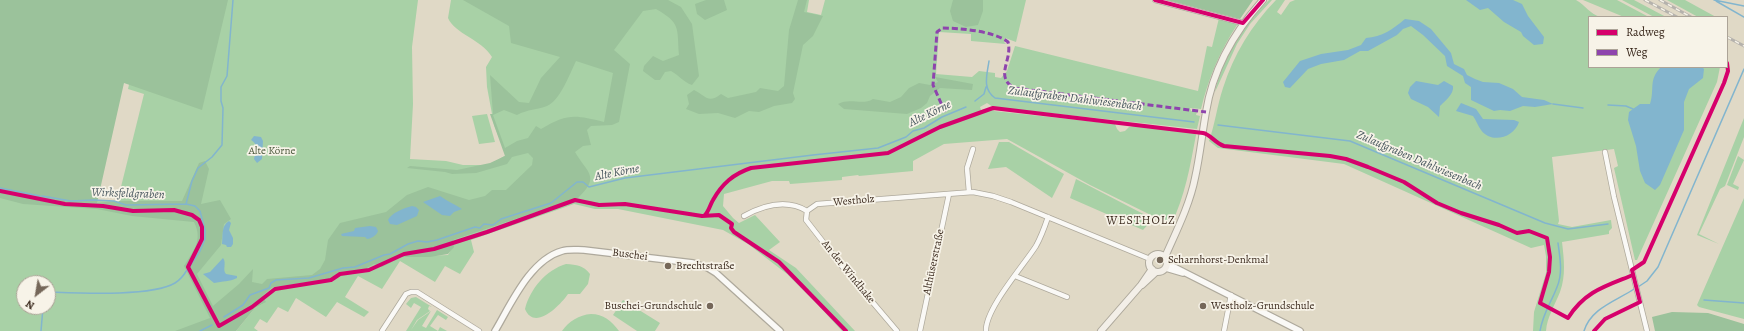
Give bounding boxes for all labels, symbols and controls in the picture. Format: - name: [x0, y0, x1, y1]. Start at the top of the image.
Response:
- legend: [1588, 16, 1728, 68]
- text: Radweg: [1626, 24, 1665, 40]
- text: Weg: [1626, 44, 1648, 60]
- water label: Zulaufgraben Dahlwiesenbach: [1007, 84, 1143, 114]
- water label: Alte Körne: [907, 98, 953, 130]
- water label: Zulaufgraben Dahlwiesenbach: [1354, 128, 1484, 194]
- park label: Alte Körne: [249, 144, 295, 158]
- water label: Alte Körne: [593, 162, 641, 184]
- water label: Wirksfeldgraben: [91, 186, 165, 202]
- street label: Westholz: [833, 193, 875, 209]
- district label: WESTHOLZ: [1106, 214, 1176, 228]
- street label: Althüserstraße: [921, 228, 947, 296]
- street label: An der Windhake: [818, 238, 878, 306]
- street label: Buschei: [612, 246, 648, 264]
- place label: Scharnhorst-Denkmal: [1168, 253, 1268, 267]
- marker: Scharnhorst-Denkmal: [1155, 255, 1165, 265]
- place label: Brechtstraße: [676, 259, 734, 273]
- marker: Brechtstraße: [663, 261, 673, 271]
- north arrow: [16, 275, 56, 315]
- text: N: [23, 296, 37, 313]
- place label: Buschei-Grundschule: [605, 299, 702, 313]
- place label: Westholz-Grundschule: [1211, 299, 1314, 313]
- marker: Buschei-Grundschule: [705, 301, 715, 311]
- marker: Westholz-Grundschule: [1198, 301, 1208, 311]

